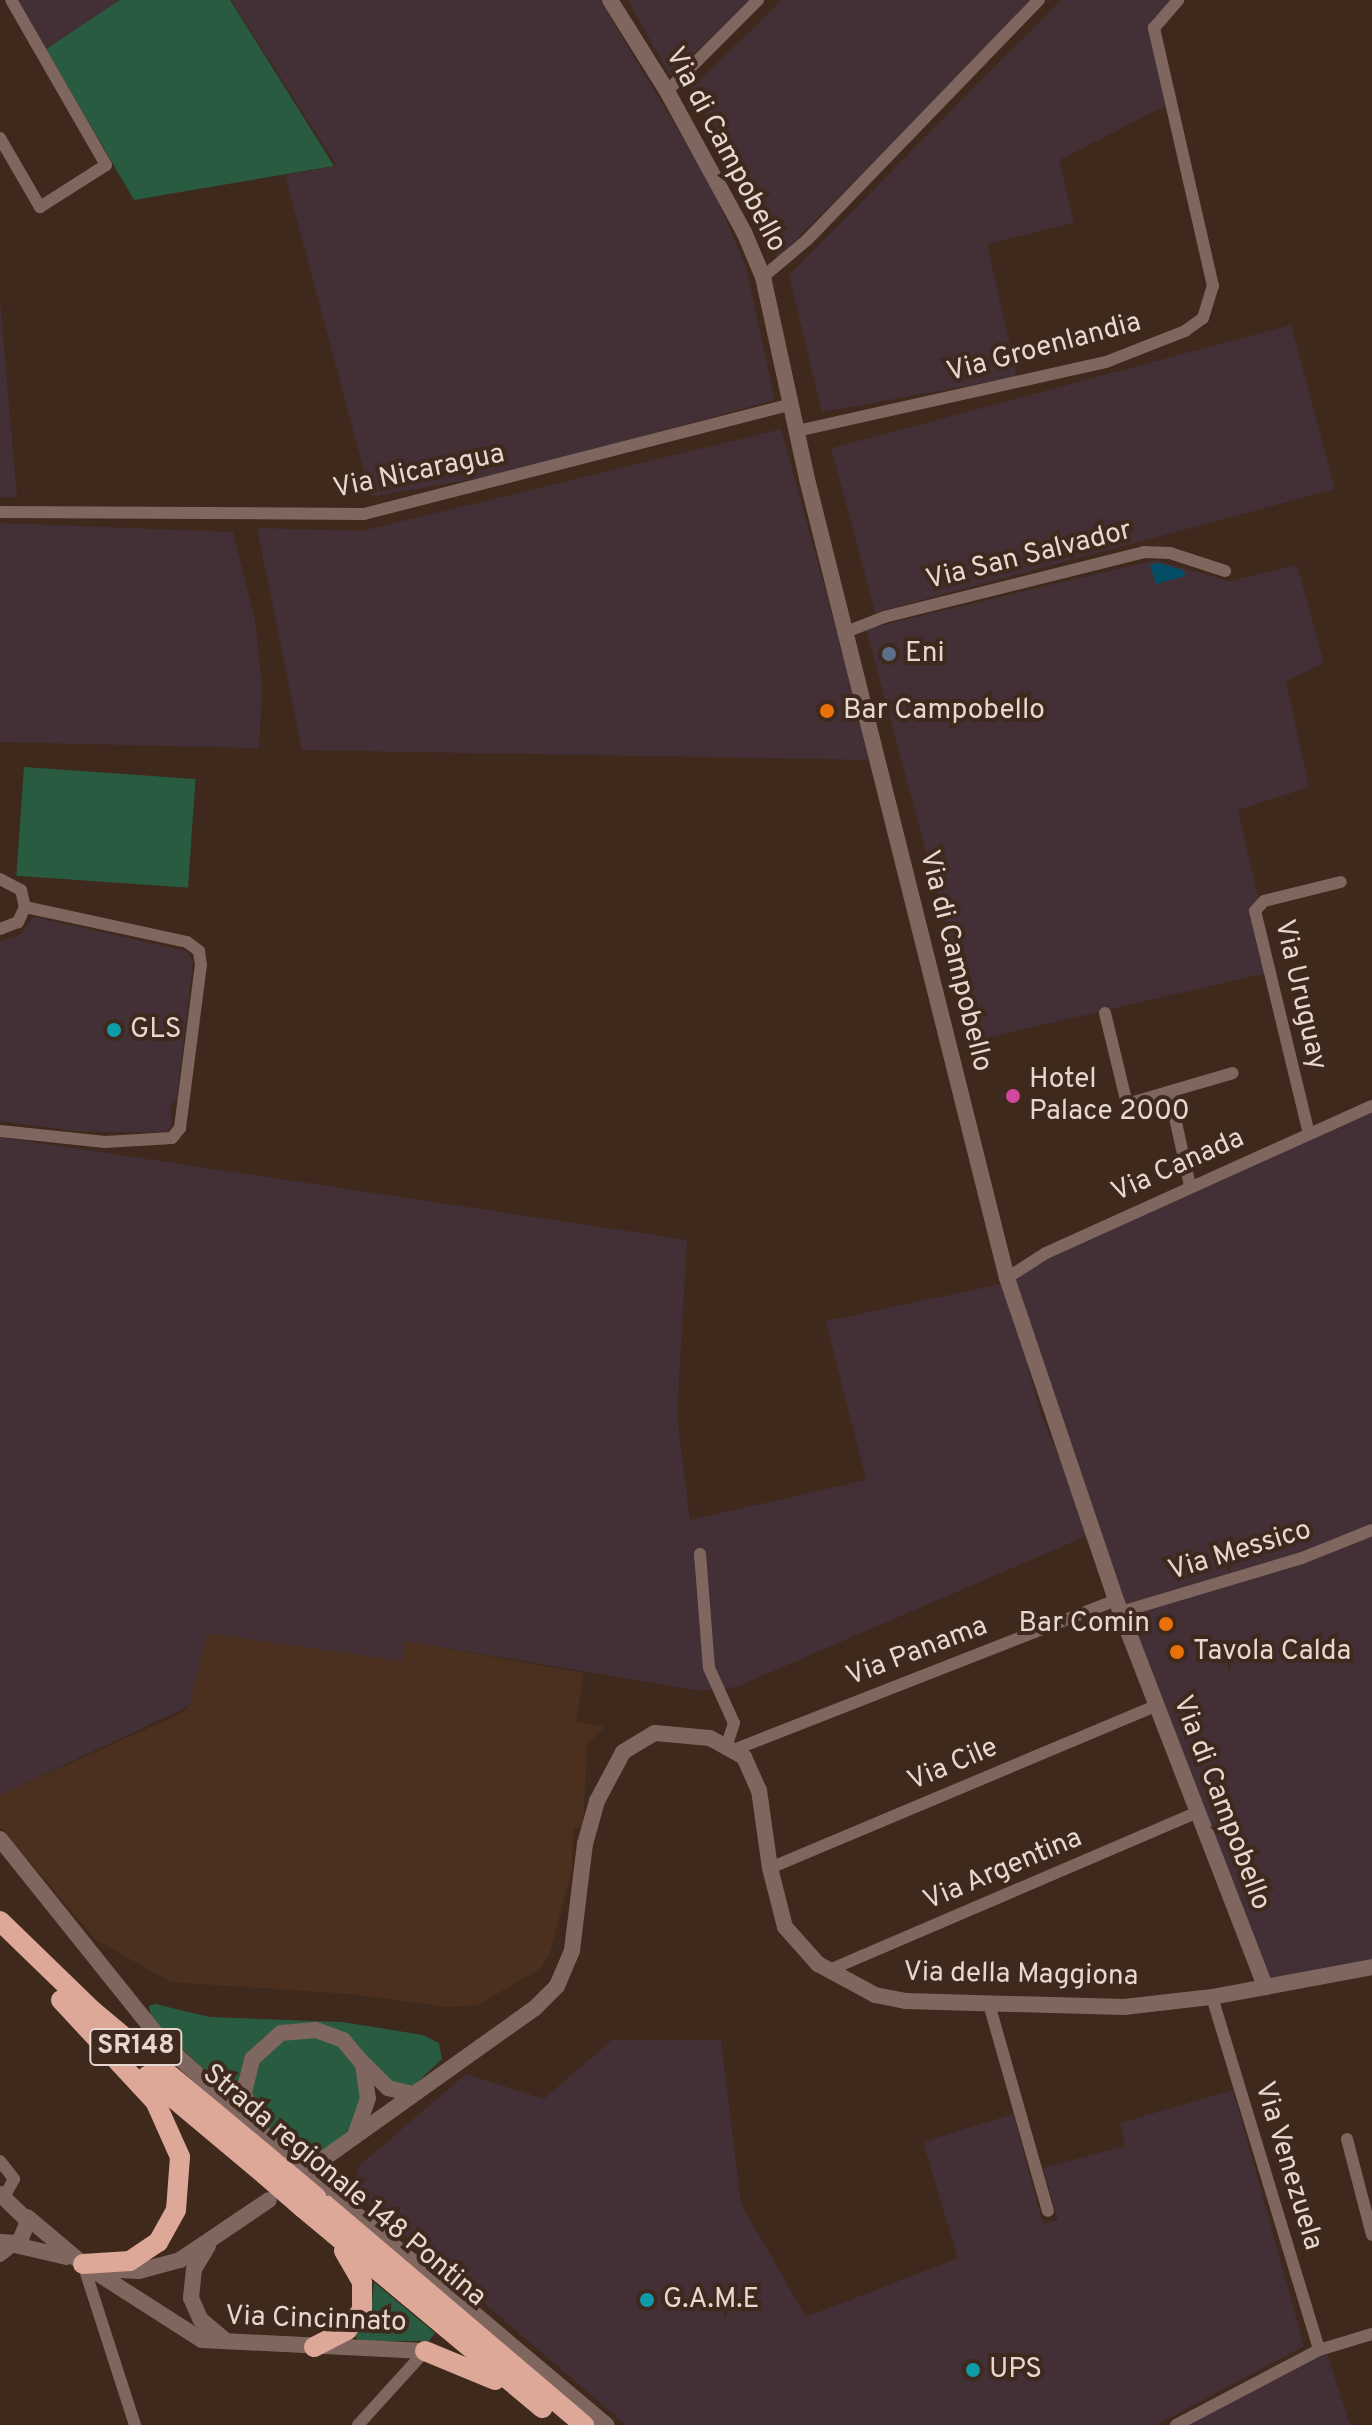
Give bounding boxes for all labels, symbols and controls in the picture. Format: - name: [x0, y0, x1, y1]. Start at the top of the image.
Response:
- street label: Via di Campobello: [657, 42, 793, 258]
- street label: Via Groenlandia: [943, 306, 1145, 390]
- street label: Via Nicaragua: [330, 437, 508, 507]
- street label: Via San Salvador: [923, 514, 1135, 598]
- place label: Eni: [905, 637, 945, 671]
- marker: Eni: [880, 645, 898, 663]
- place label: Bar Campobello: [843, 694, 1045, 728]
- marker: Bar Campobello: [818, 702, 836, 720]
- street label: Via di Campobello: [911, 847, 999, 1075]
- street label: Via Uruguay: [1266, 916, 1334, 1074]
- place label: GLS: [130, 1013, 181, 1047]
- marker: GLS: [105, 1021, 123, 1039]
- place label: Hotel Palace 2000: [1029, 1063, 1190, 1129]
- marker: Hotel Palace 2000: [1004, 1087, 1022, 1105]
- street label: Via Canada: [1107, 1122, 1249, 1210]
- street label: Via Messico: [1165, 1513, 1315, 1589]
- place label: Bar Comin: [1018, 1607, 1150, 1641]
- street label: Via Panama: [842, 1610, 992, 1694]
- marker: Bar Comin: [1157, 1615, 1175, 1633]
- place label: Tavola Calda: [1193, 1635, 1351, 1669]
- marker: Tavola Calda: [1168, 1643, 1186, 1661]
- street label: Via di Campobello: [1165, 1691, 1277, 1915]
- street label: Via Cile: [903, 1731, 1003, 1799]
- street label: Via Argentina: [918, 1821, 1088, 1919]
- street label: Via della Maggiona: [903, 1956, 1139, 1994]
- road number: SR148: [88, 2025, 184, 2069]
- street label: Strada regionale 148 Pontina: [196, 2058, 492, 2314]
- street label: Via Venezuela: [1246, 2077, 1330, 2255]
- place label: G.A.M.E: [663, 2283, 759, 2317]
- marker: G.A.M.E: [638, 2291, 656, 2309]
- street label: Via Cincinnato: [225, 2300, 407, 2340]
- place label: UPS: [989, 2353, 1042, 2387]
- marker: UPS: [964, 2361, 982, 2379]

